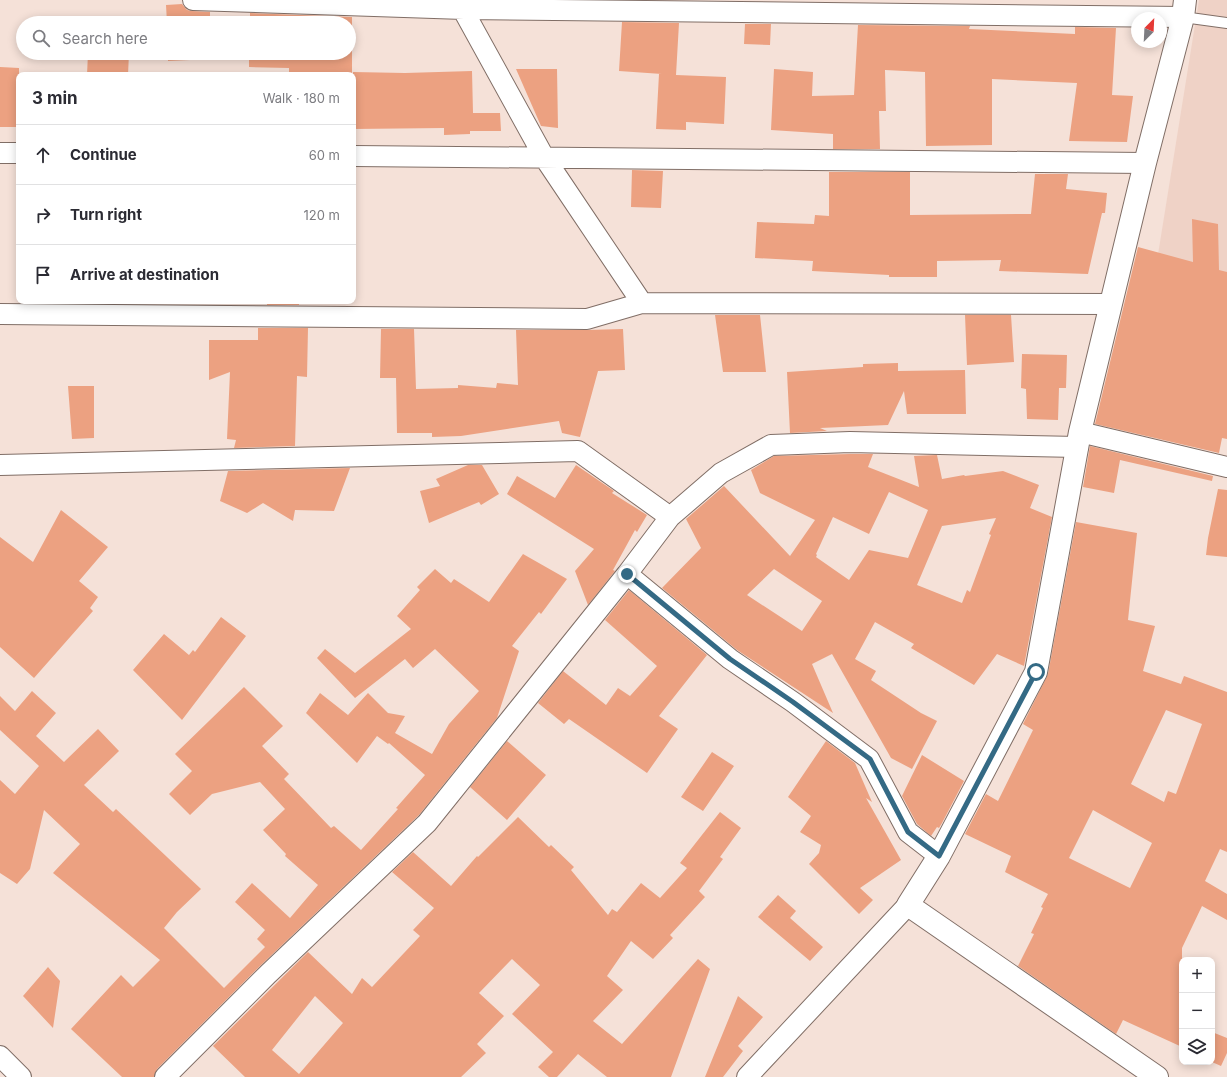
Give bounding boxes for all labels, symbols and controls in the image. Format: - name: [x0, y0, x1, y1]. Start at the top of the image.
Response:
- north arrow: [1131, 12, 1167, 48]
- search box: [16, 16, 356, 60]
- icon: search: [30, 27, 52, 49]
- text: Search here: [62, 29, 148, 48]
- text: 3 min: [32, 88, 78, 108]
- text: Walk · 180 m: [263, 90, 340, 106]
- icon: ahead: [32, 144, 54, 166]
- text: Continue: [70, 145, 137, 164]
- text: 60 m: [309, 147, 340, 163]
- icon: right: [32, 204, 54, 226]
- text: Turn right: [70, 205, 142, 224]
- text: 120 m: [304, 207, 340, 223]
- icon: arrive: [32, 264, 54, 286]
- text: Arrive at destination: [70, 265, 219, 284]
- route end: [618, 565, 636, 583]
- route start: [1027, 663, 1045, 681]
- map controls: [1179, 957, 1215, 1065]
- button: +: [1179, 957, 1215, 993]
- button: −: [1179, 993, 1215, 1029]
- button: layers: [1179, 1029, 1215, 1065]

